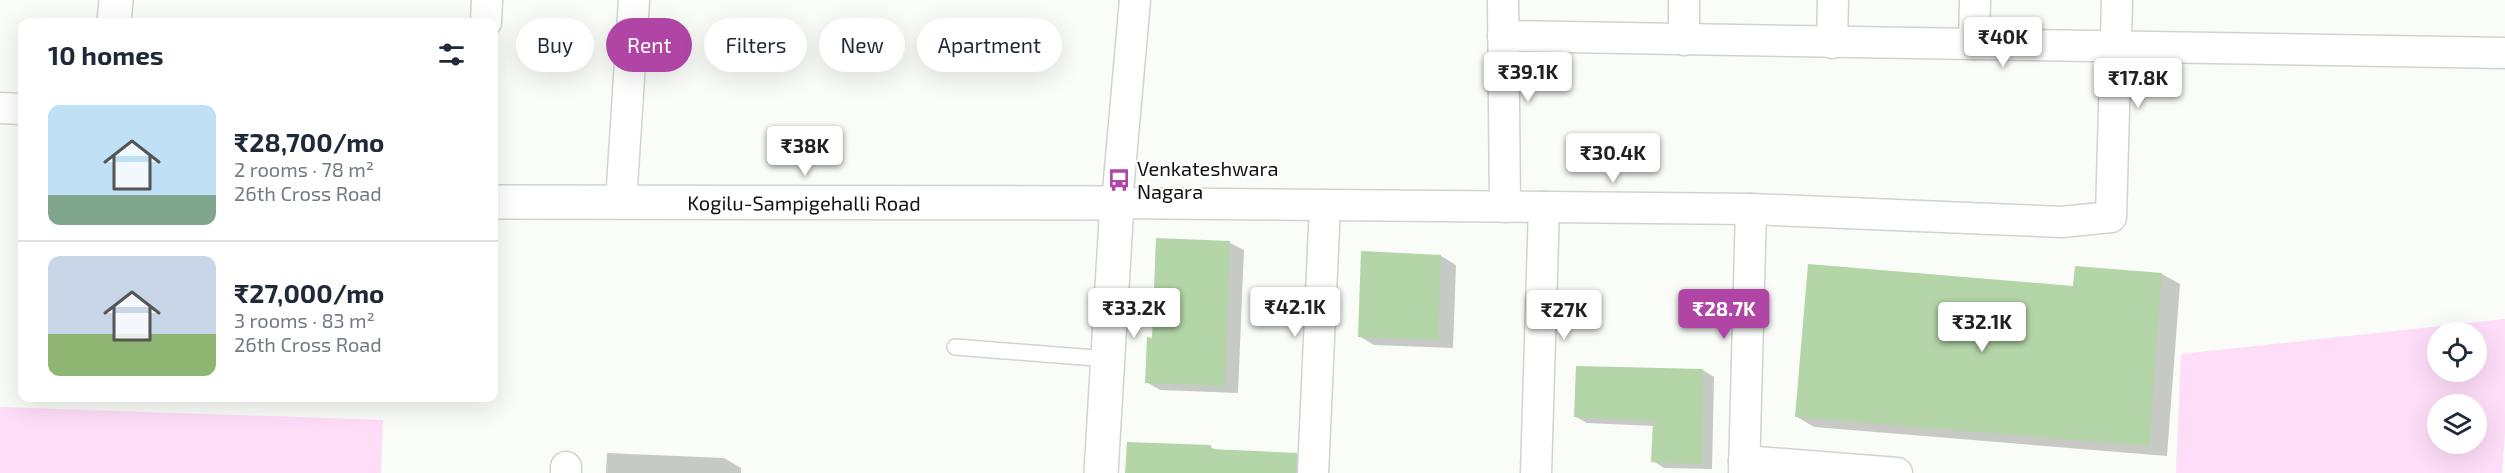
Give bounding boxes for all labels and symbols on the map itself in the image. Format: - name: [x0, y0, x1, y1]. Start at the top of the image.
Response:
- pin: ₹40K: [1967, 17, 2039, 68]
- pin: ₹39.1K: [1479, 52, 1577, 103]
- pin: ₹17.8K: [2089, 58, 2187, 109]
- pin: ₹38K: [769, 126, 841, 177]
- pin: ₹30.4K: [1564, 133, 1662, 184]
- place label: Venkateshwara Nagara: [1137, 156, 1278, 203]
- bus stop icon: Venkateshwara Nagara: [1106, 167, 1132, 193]
- street label: Kogilu-Sampigehalli Road: [687, 190, 921, 215]
- pin: ₹42.1K: [1246, 287, 1344, 338]
- pin: ₹33.2K: [1085, 288, 1183, 339]
- pin: ₹28.7K: [1675, 289, 1773, 340]
- pin: ₹27K: [1528, 290, 1600, 341]
- pin: ₹32.1K: [1933, 302, 2031, 353]

